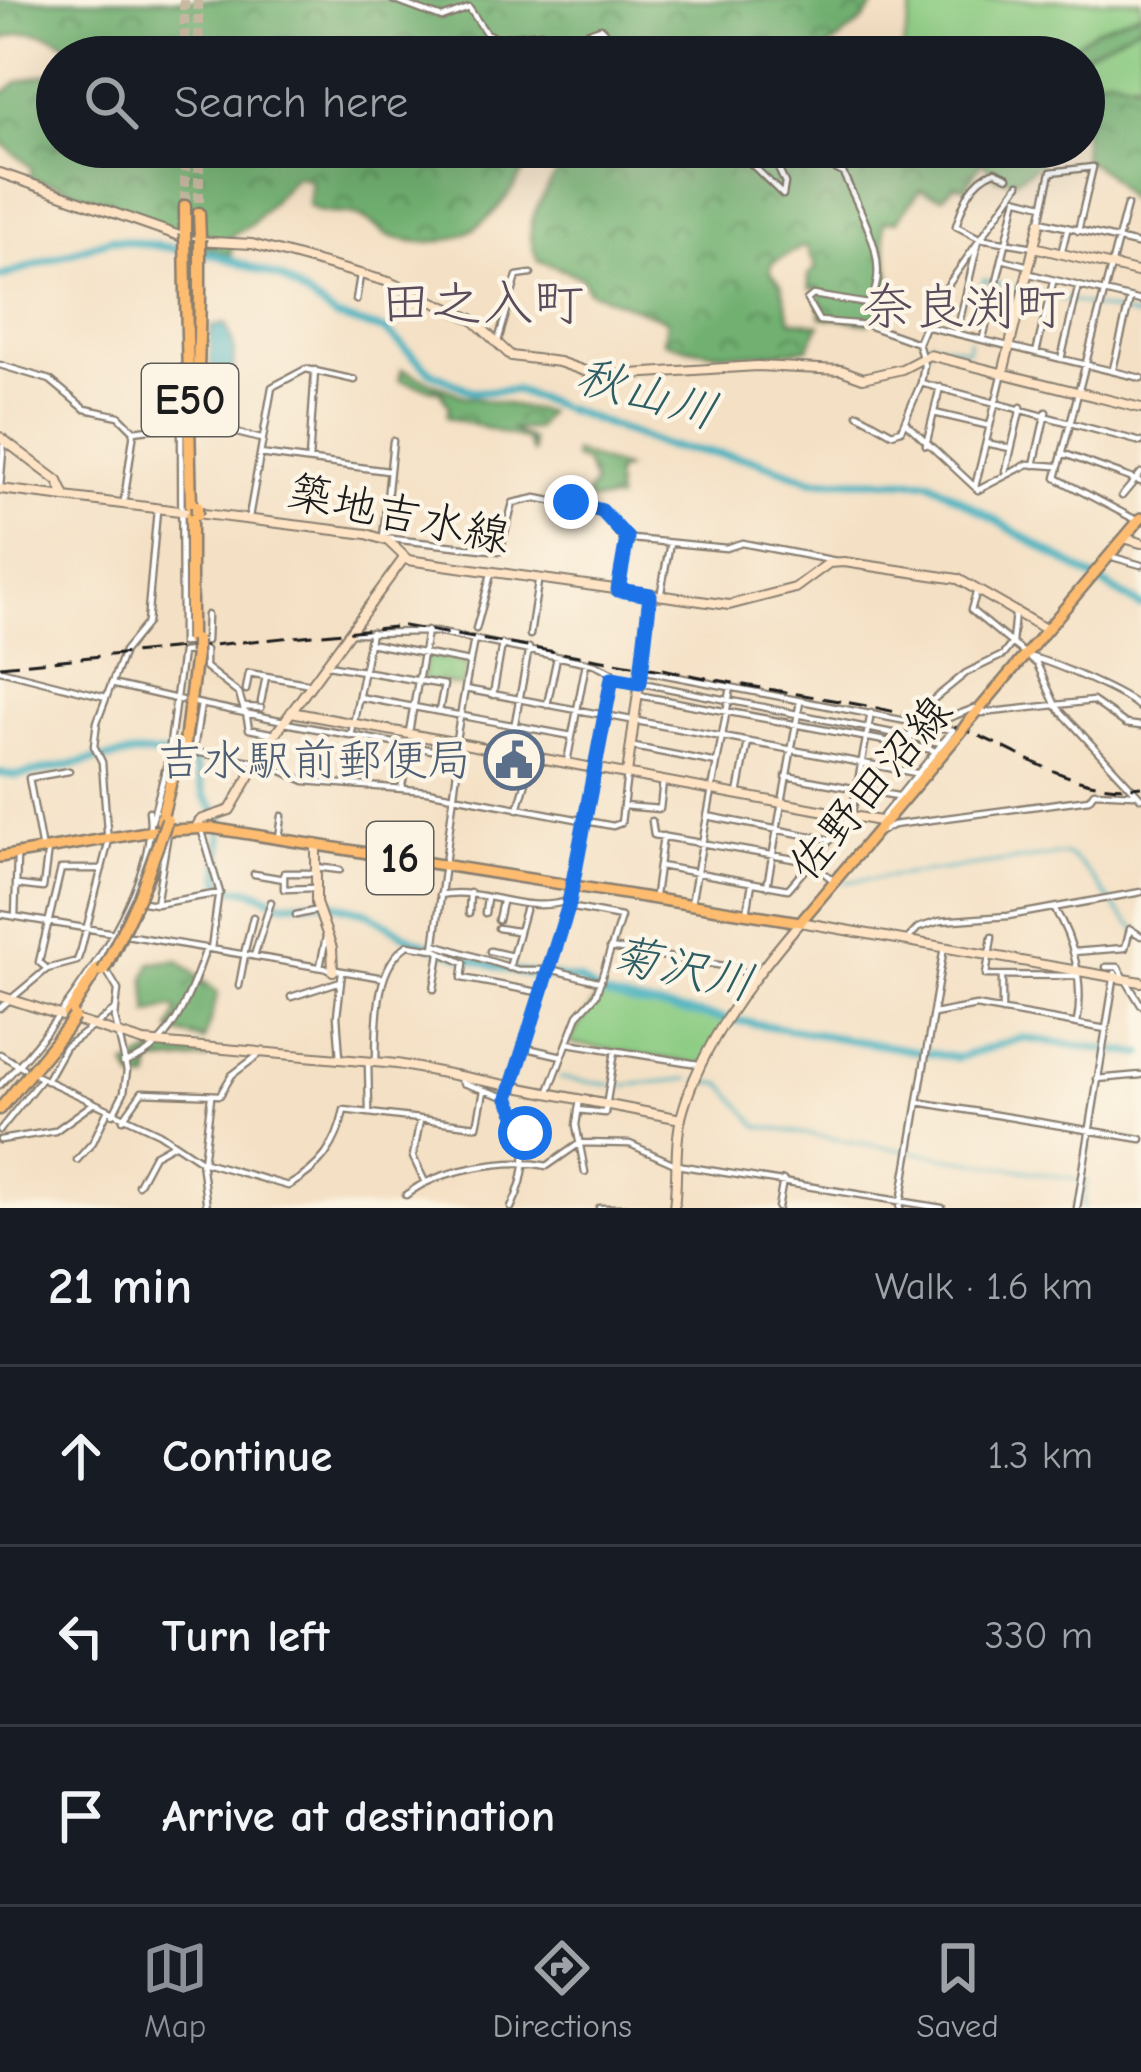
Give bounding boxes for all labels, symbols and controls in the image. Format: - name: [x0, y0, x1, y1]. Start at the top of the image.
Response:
- search box: [36, 36, 1105, 168]
- icon: search: [78, 69, 144, 135]
- text: Search here: [174, 76, 408, 128]
- district label: 田之入町: [380, 274, 584, 333]
- district label: 奈良渕町: [862, 278, 1066, 337]
- water label: 秋山川: [570, 348, 724, 440]
- road number: E50: [142, 364, 238, 436]
- street label: 築地吉水線: [284, 465, 514, 563]
- route end: [544, 475, 598, 529]
- street label: 佐野田沼線: [778, 685, 962, 891]
- public building icon: 吉水駅前郵便局: [483, 729, 545, 791]
- place label: 吉水駅前郵便局: [157, 734, 472, 786]
- road number: 16: [367, 822, 433, 894]
- water label: 菊沢川: [607, 926, 759, 1012]
- route start: [498, 1106, 552, 1160]
- text: 21 min: [48, 1257, 192, 1316]
- text: Walk · 1.6 km: [875, 1264, 1093, 1309]
- icon: ahead: [48, 1423, 114, 1489]
- text: Continue: [162, 1430, 332, 1482]
- text: 1.3 km: [988, 1433, 1093, 1478]
- icon: left: [48, 1603, 114, 1669]
- text: Turn left: [162, 1610, 329, 1662]
- text: 330 m: [985, 1613, 1093, 1658]
- icon: arrive: [48, 1783, 114, 1849]
- text: Arrive at destination: [162, 1790, 555, 1842]
- tab: Map: [142, 1935, 208, 2045]
- tab: Directions: [493, 1935, 632, 2045]
- tab: Saved: [916, 1935, 999, 2045]

